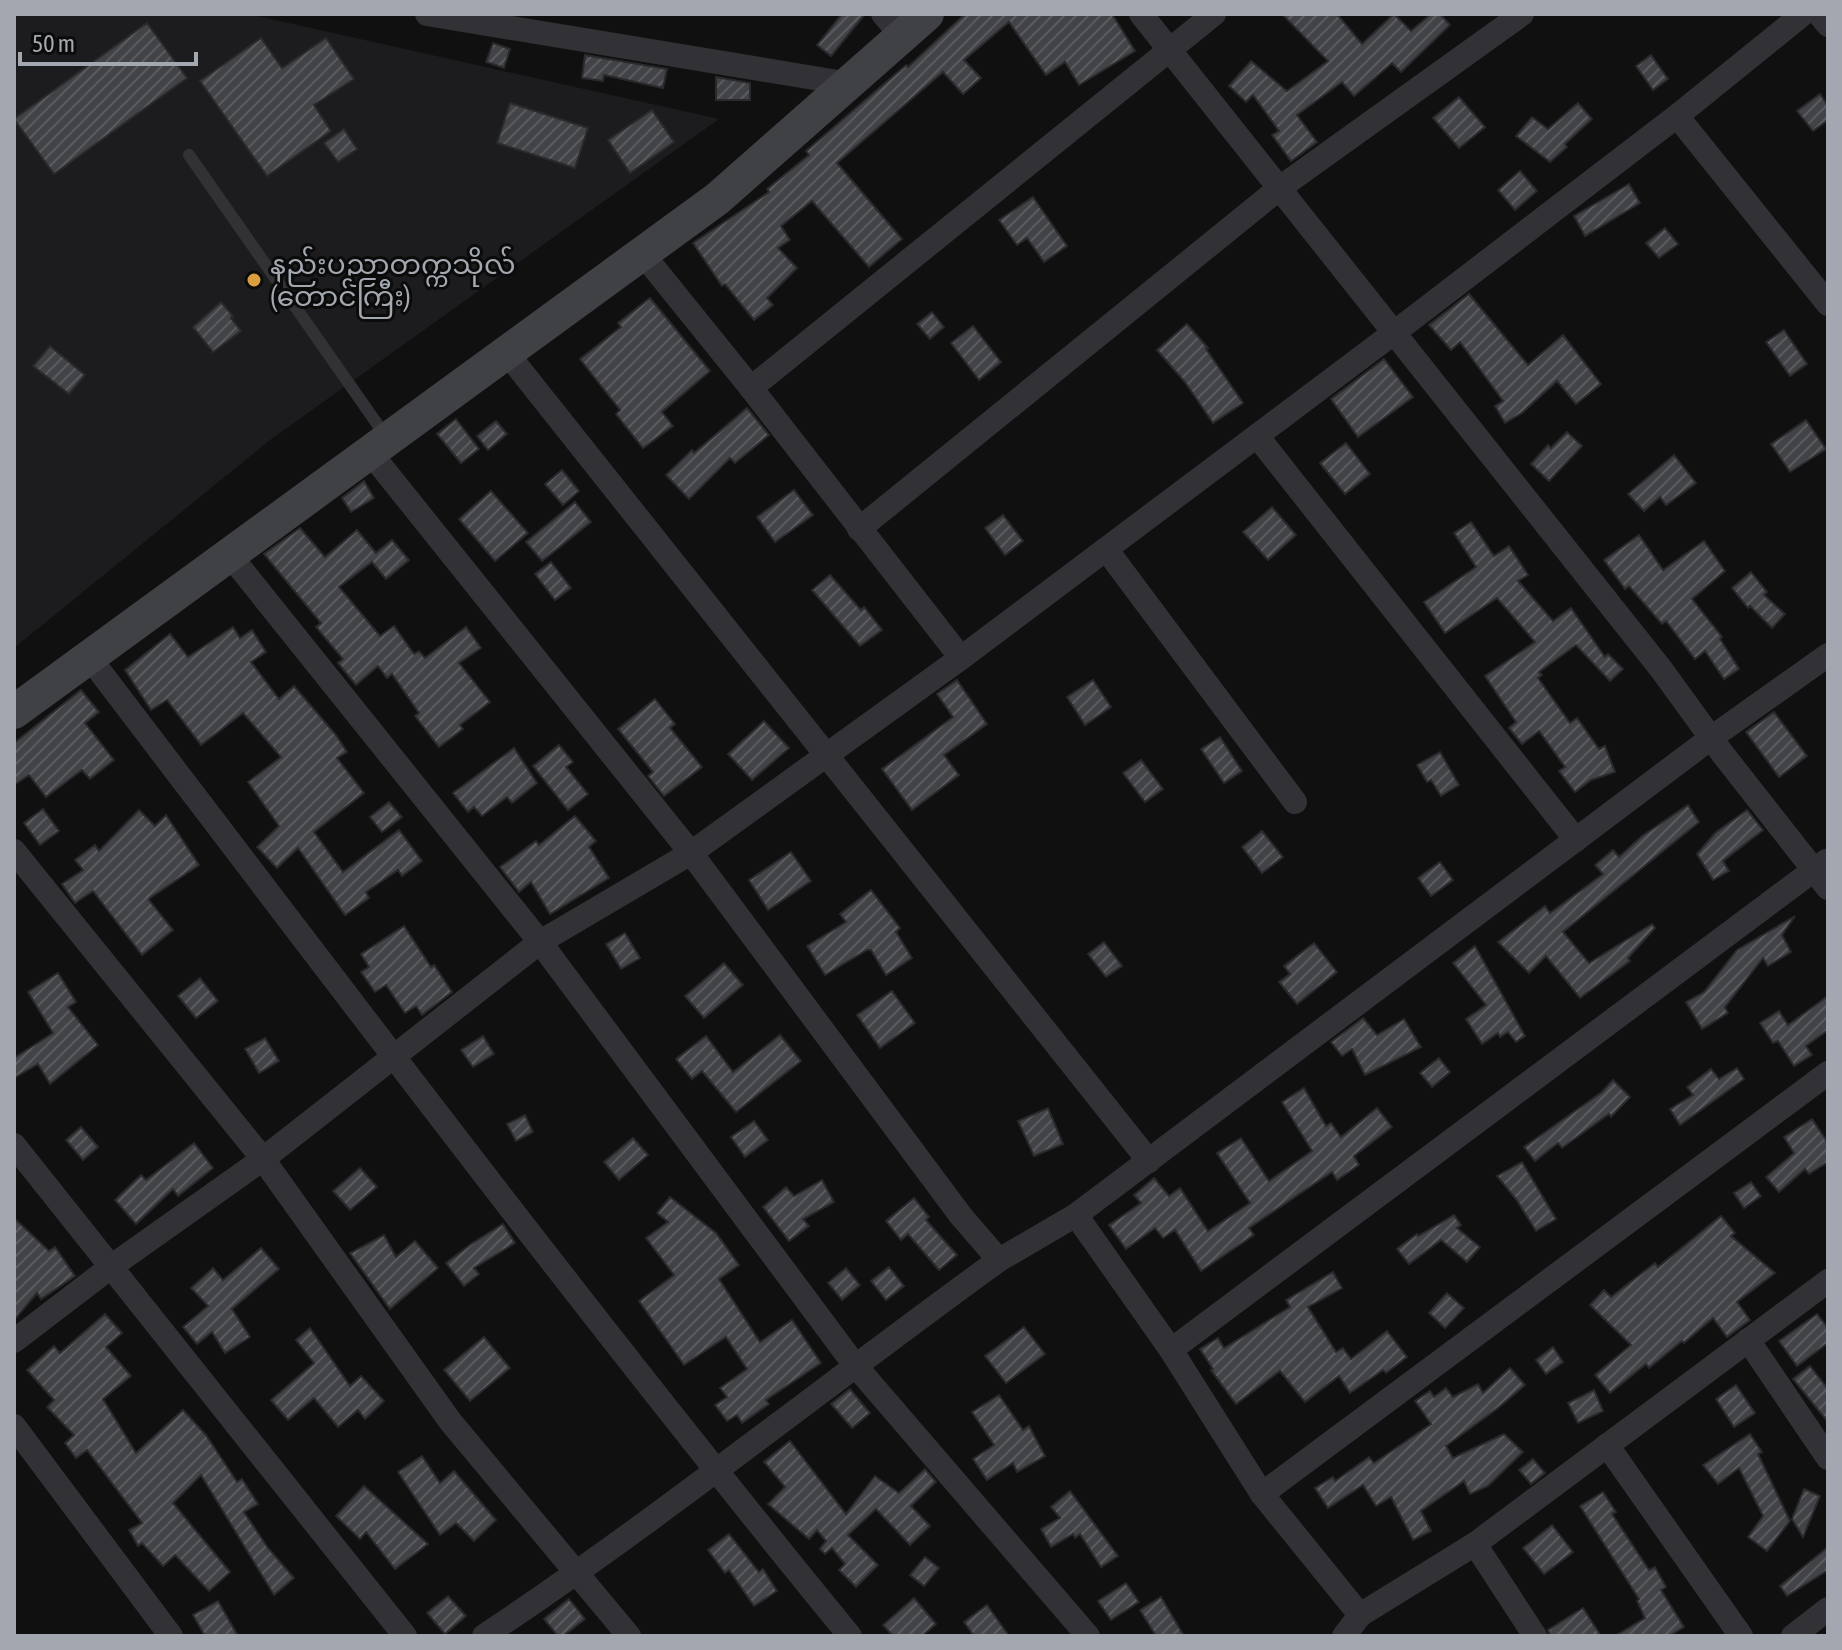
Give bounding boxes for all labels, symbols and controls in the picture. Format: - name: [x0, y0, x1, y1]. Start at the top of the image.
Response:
- scale bar: [20, 16, 196, 66]
- text: 50 m: [32, 30, 75, 57]
- place label: နည်းပညာတက္ကသိုလ် (တောင်ကြီး): [270, 246, 515, 319]
- marker: နည်းပညာတက္ကသိုလ် (တောင်ကြီး): [245, 271, 263, 289]

